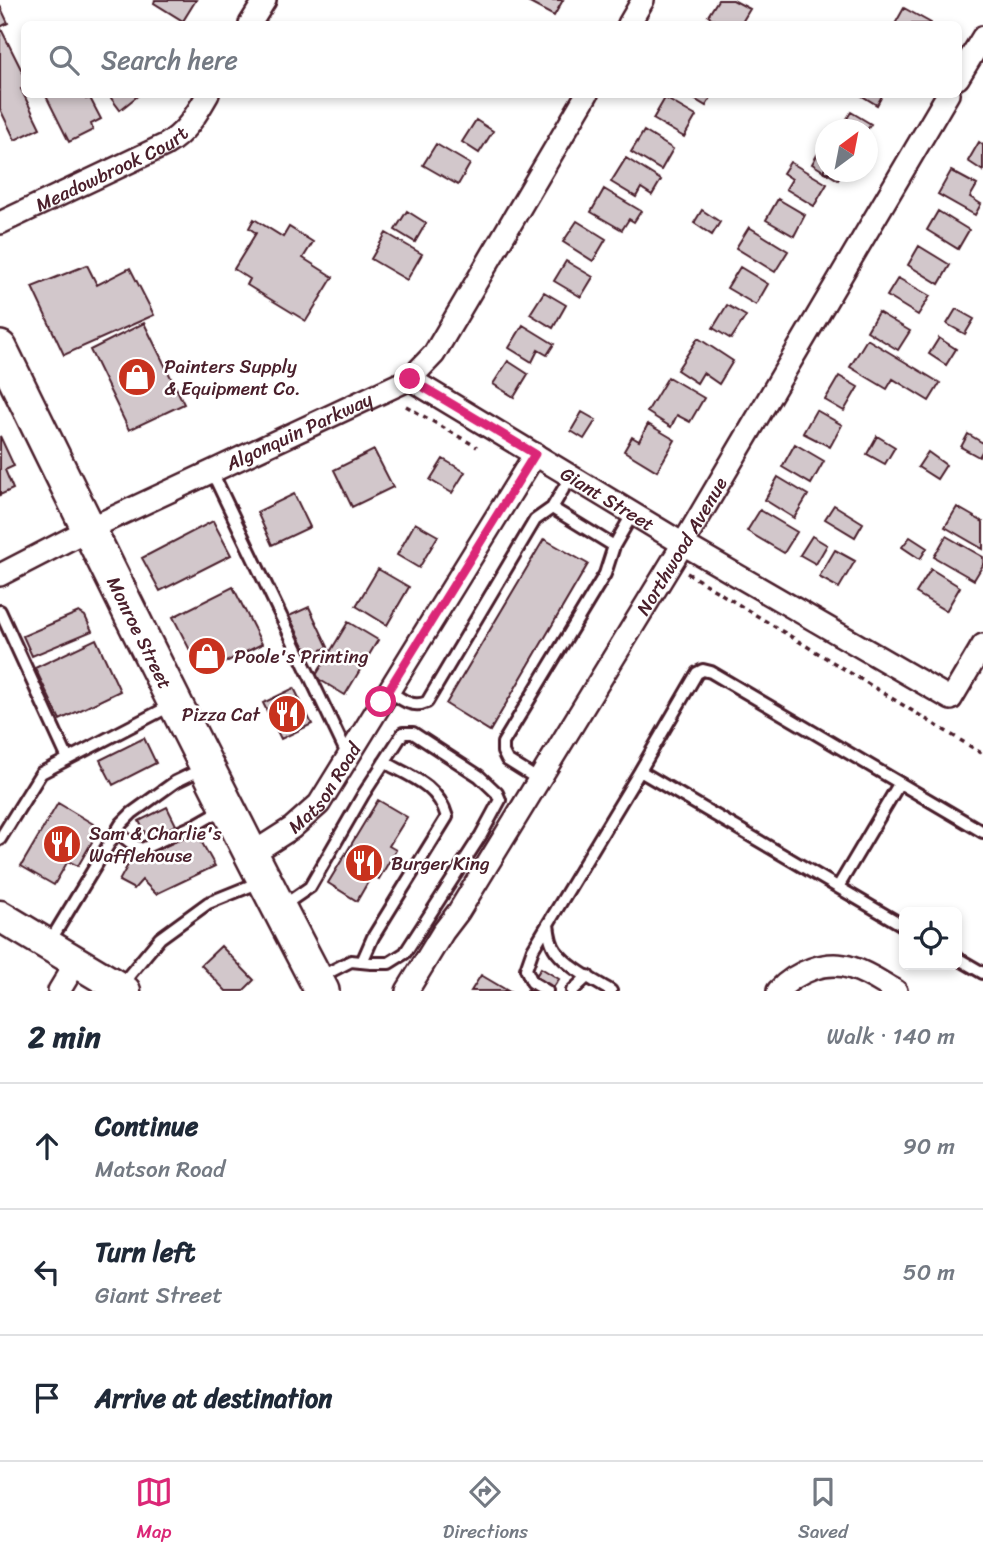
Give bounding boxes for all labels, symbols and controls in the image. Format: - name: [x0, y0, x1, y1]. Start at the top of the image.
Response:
- search box: [21, 21, 962, 98]
- text: Search here: [101, 37, 238, 83]
- icon: search: [45, 41, 83, 79]
- street label: Meadowbrook Court: [29, 118, 196, 221]
- north arrow: [815, 119, 878, 182]
- place label: Painters Supply & Equipment Co.: [164, 350, 301, 405]
- shop icon: Painters Supply & Equipment Co.: [116, 356, 158, 398]
- route end: [394, 363, 425, 394]
- street label: Algonquin Parkway: [219, 382, 378, 480]
- street label: Giant Street: [554, 457, 661, 540]
- street label: Northwood Avenue: [627, 470, 736, 622]
- street label: Monroe Street: [98, 570, 182, 695]
- shop icon: Poole's Printing: [186, 635, 228, 677]
- place label: Poole's Printing: [234, 640, 369, 673]
- route start: [365, 686, 396, 717]
- restaurant icon: Pizza Cat: [266, 693, 308, 735]
- place label: Pizza Cat: [182, 698, 261, 731]
- street label: Matson Road: [280, 734, 371, 841]
- place label: Sam & Charlie's Wafflehouse: [89, 817, 222, 872]
- restaurant icon: Sam & Charlie's Wafflehouse: [41, 823, 83, 865]
- restaurant icon: Burger King: [343, 842, 385, 884]
- place label: Burger King: [391, 847, 490, 880]
- map controls: [899, 907, 962, 970]
- button: locate: [899, 907, 962, 970]
- text: 2 min: [28, 1010, 101, 1064]
- text: Walk · 140 m: [826, 1016, 955, 1057]
- text: Continue: [95, 1103, 198, 1149]
- text: 90 m: [903, 1126, 955, 1167]
- icon: ahead: [28, 1127, 66, 1165]
- text: Matson Road: [95, 1149, 225, 1190]
- text: Turn left: [95, 1229, 195, 1275]
- text: 50 m: [903, 1252, 955, 1293]
- icon: left: [28, 1253, 66, 1291]
- text: Giant Street: [95, 1275, 223, 1316]
- text: Arrive at destination: [95, 1375, 332, 1421]
- icon: arrive: [28, 1379, 66, 1417]
- tab: Map: [135, 1473, 173, 1548]
- tab: Directions: [443, 1473, 528, 1548]
- tab: Saved: [798, 1473, 848, 1548]

